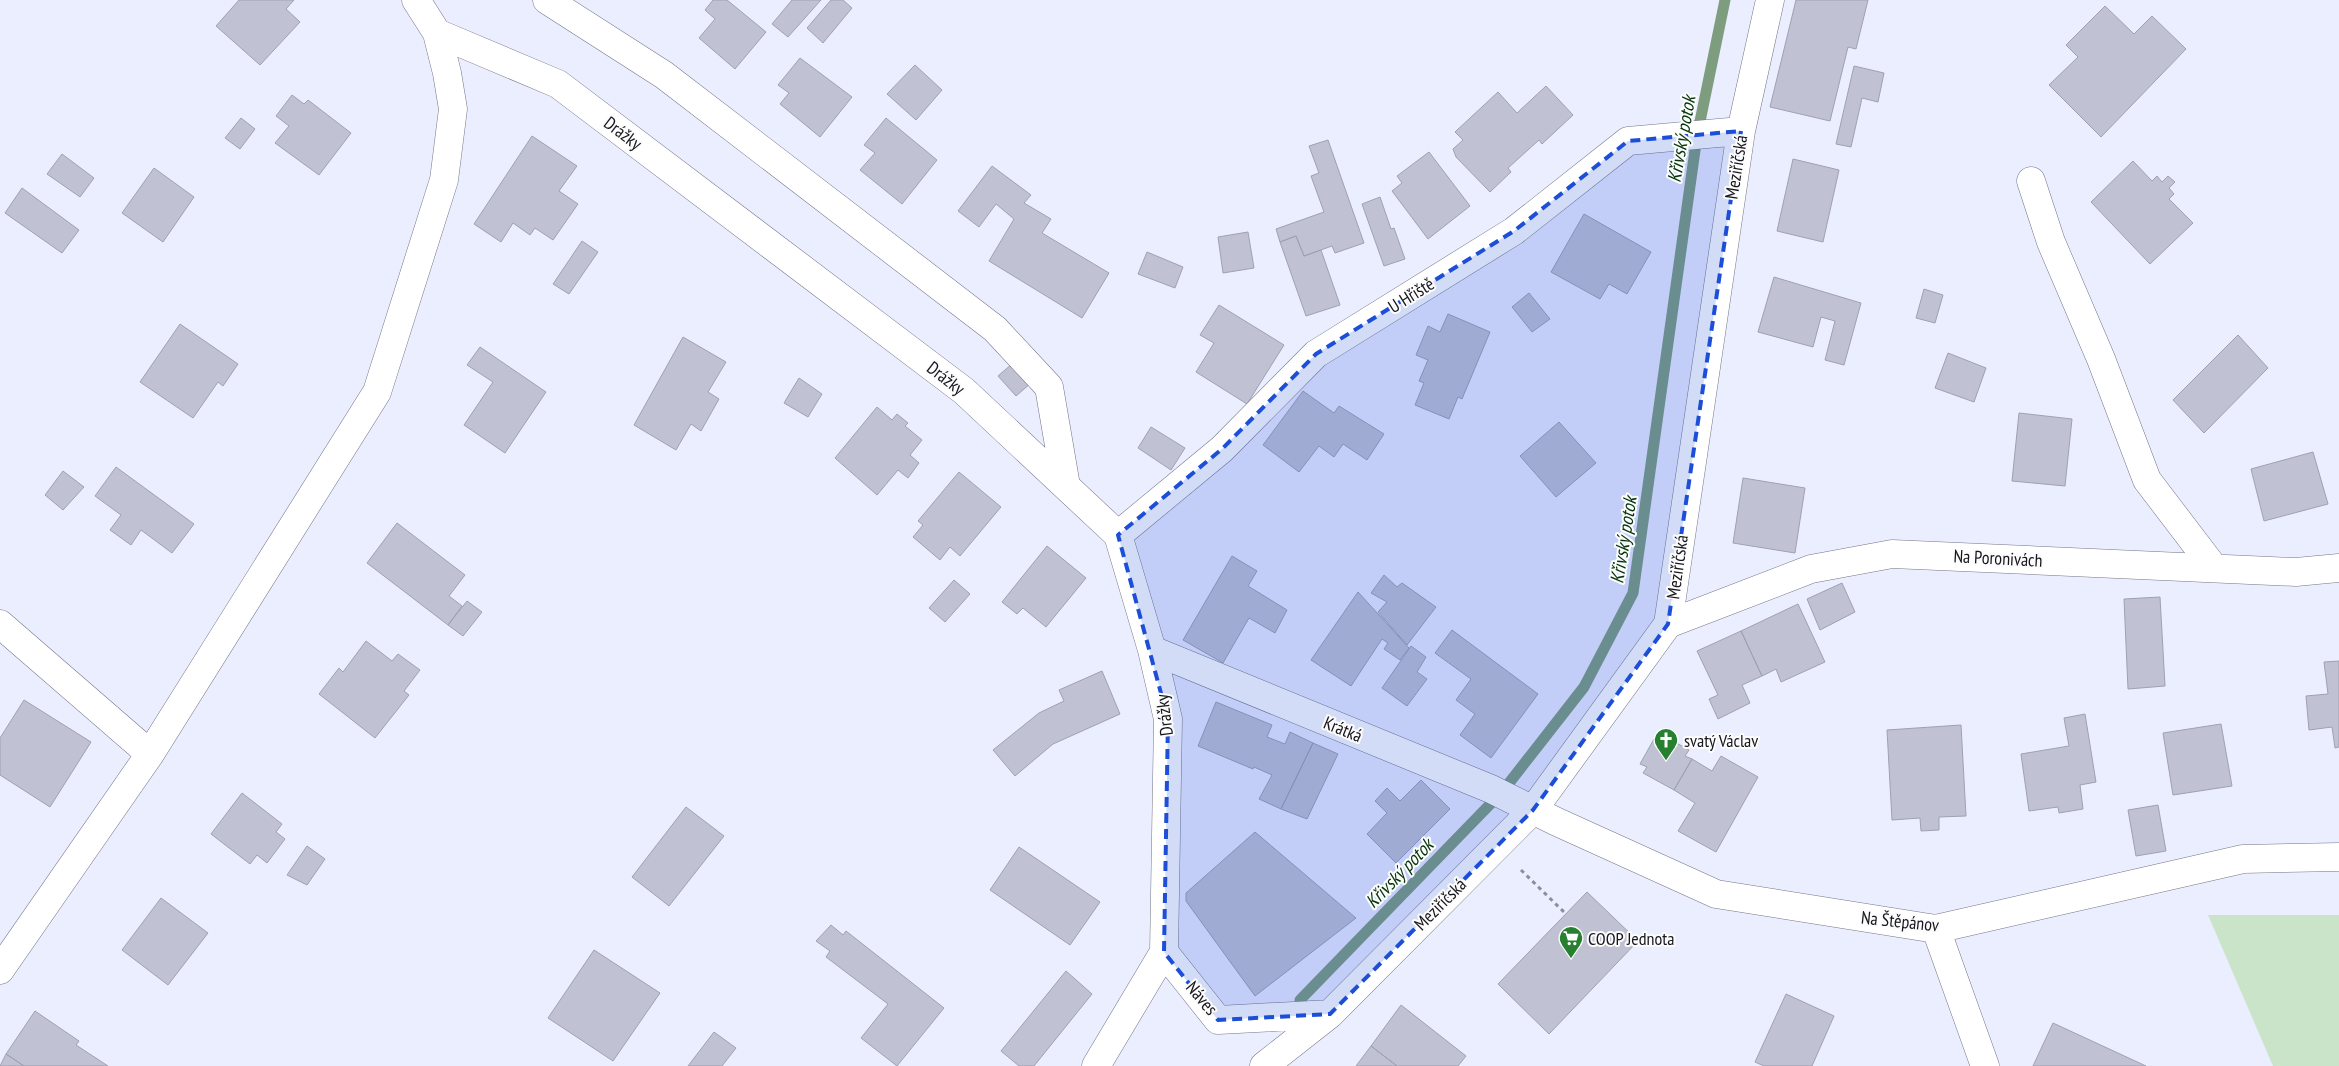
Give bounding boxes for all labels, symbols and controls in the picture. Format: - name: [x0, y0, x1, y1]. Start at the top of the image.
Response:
- water label: Křivský potok: [1662, 91, 1701, 184]
- street label: Drážky: [599, 111, 647, 155]
- street label: Meziříčská: [1720, 133, 1752, 201]
- street label: U Hřiště: [1384, 272, 1438, 318]
- street label: Drážky: [922, 356, 970, 400]
- water label: Křivský potok: [1604, 492, 1642, 585]
- street label: Meziříčská: [1661, 533, 1693, 601]
- street label: Na Poronivách: [1953, 544, 2043, 572]
- street label: Drážky: [1150, 693, 1178, 737]
- street label: Krátká: [1320, 711, 1366, 747]
- church icon: svatý Václav: [1653, 727, 1679, 761]
- place label: svatý Václav: [1684, 729, 1758, 752]
- water label: Křivský potok: [1360, 831, 1440, 913]
- street label: Meziříčská: [1409, 873, 1471, 935]
- street label: Na Štěpánov: [1860, 905, 1940, 937]
- supermarket icon: COOP Jednota: [1558, 925, 1584, 959]
- place label: COOP Jednota: [1588, 927, 1674, 950]
- street label: Náves: [1181, 976, 1223, 1020]

